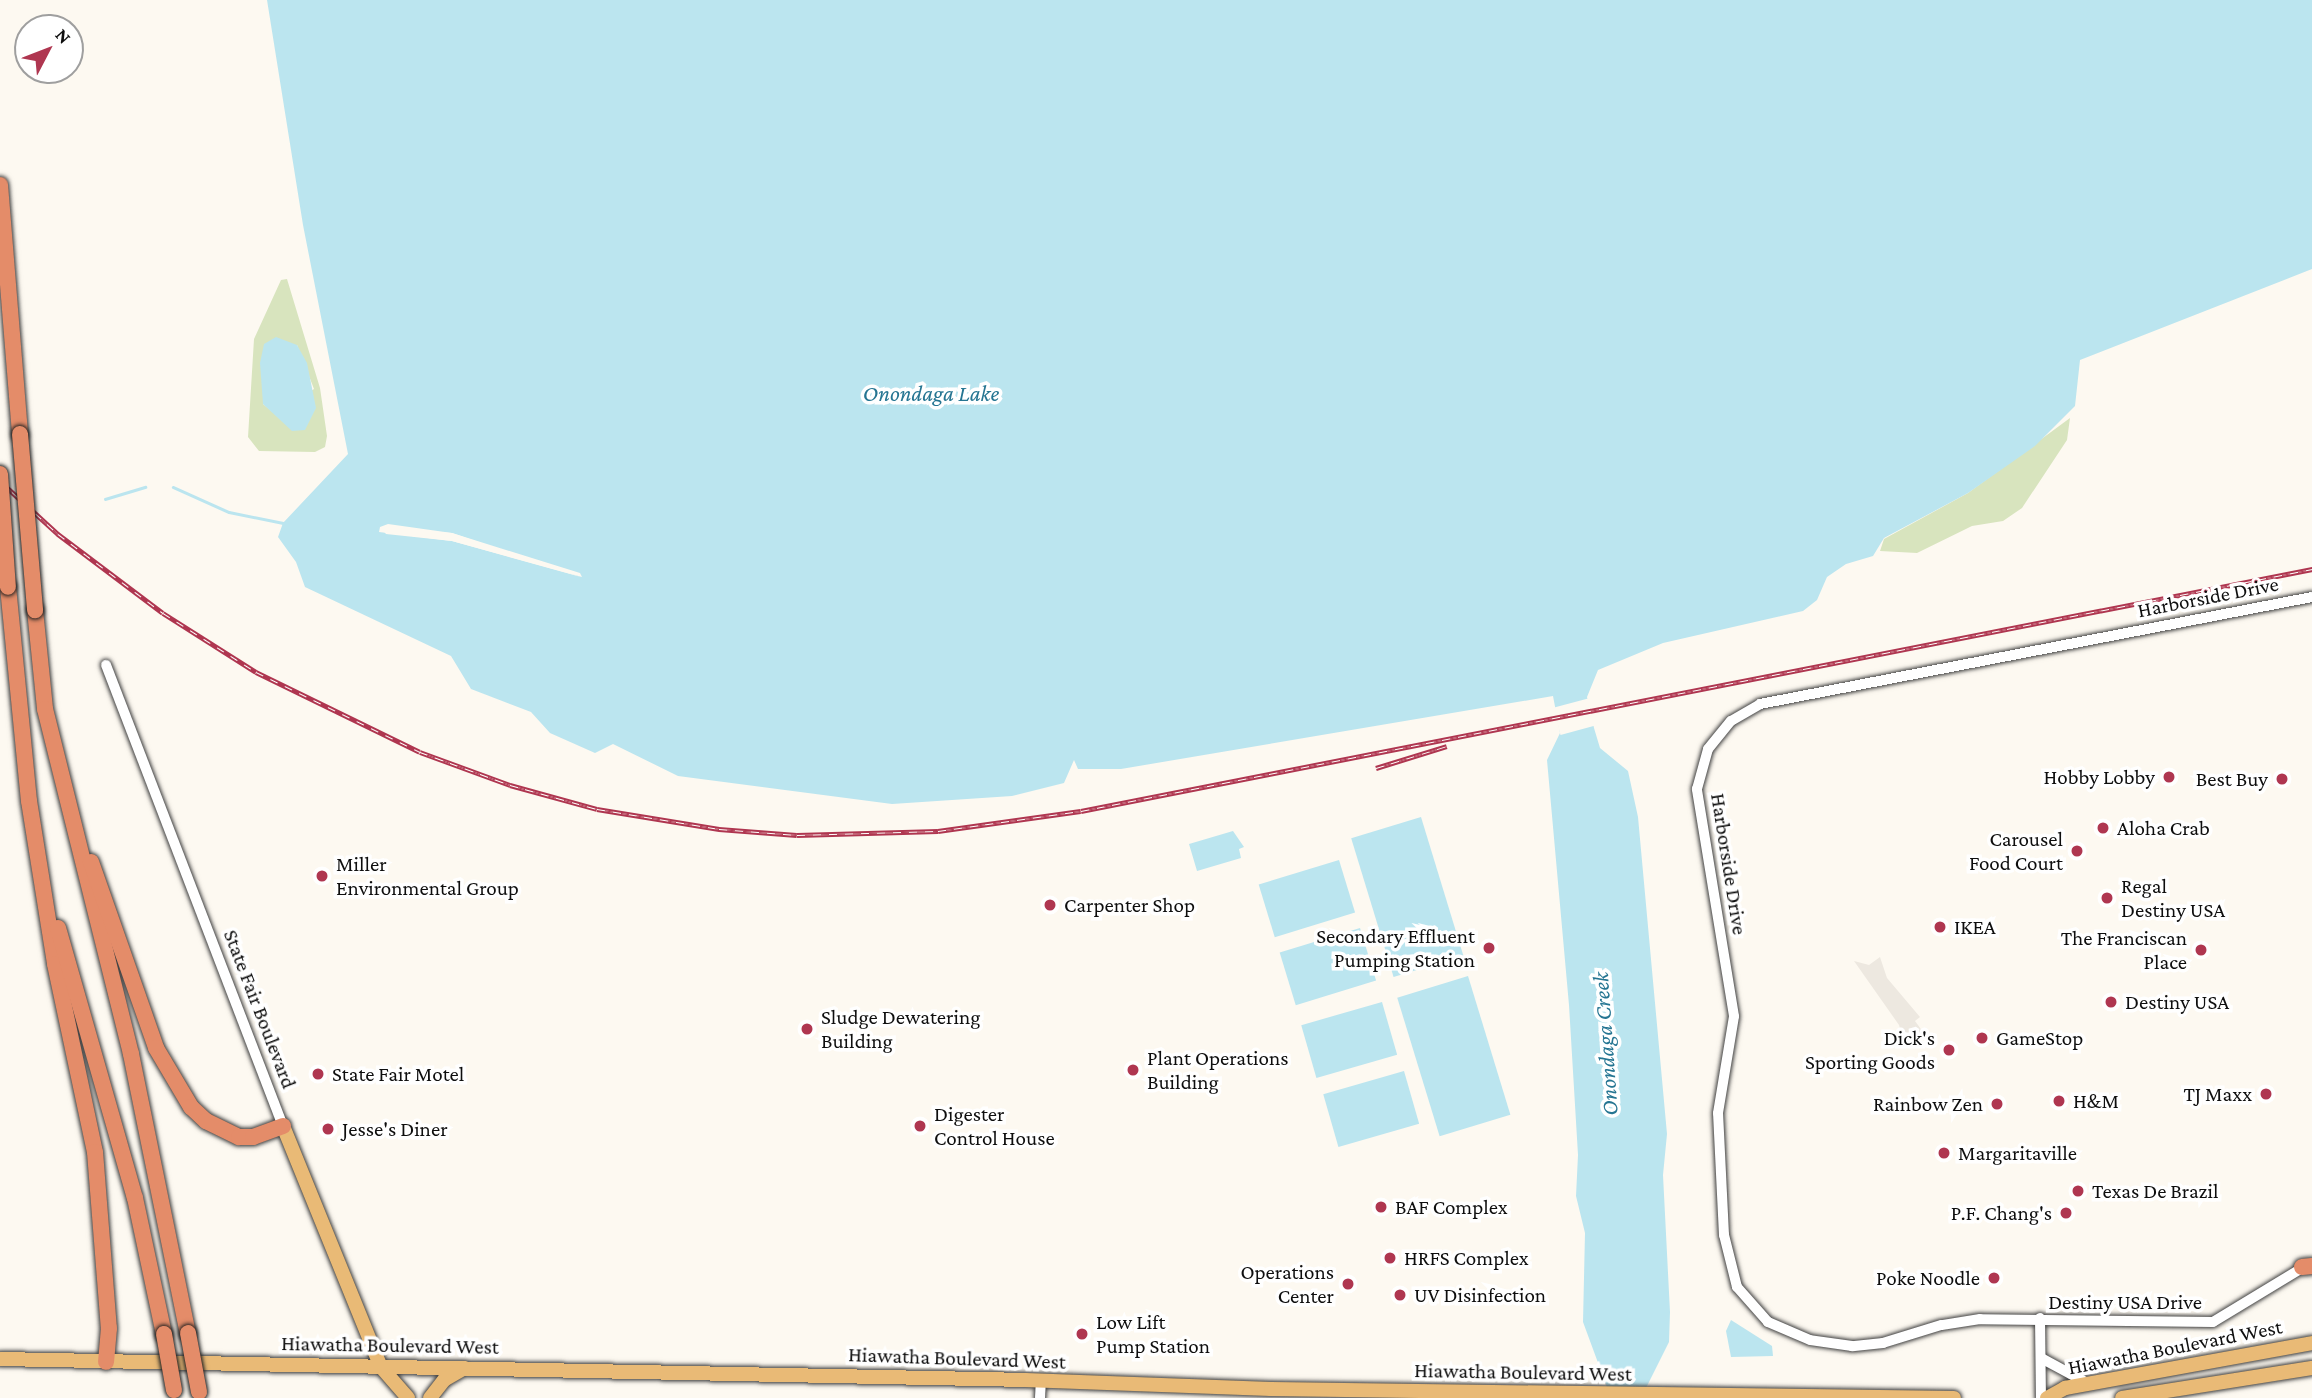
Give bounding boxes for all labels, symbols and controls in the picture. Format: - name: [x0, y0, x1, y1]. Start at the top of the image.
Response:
- north arrow: [14, 14, 84, 84]
- text: N: [51, 24, 76, 48]
- water label: Onondaga Lake: [863, 379, 999, 407]
- street label: Harborside Drive: [2135, 571, 2281, 623]
- place label: Hobby Lobby: [2044, 764, 2155, 790]
- place label: Best Buy: [2196, 766, 2268, 792]
- marker: Hobby Lobby: [2161, 769, 2177, 785]
- marker: Best Buy: [2274, 771, 2290, 787]
- street label: Harborside Drive: [1705, 791, 1753, 937]
- place label: Aloha Crab: [2117, 815, 2210, 841]
- marker: Aloha Crab: [2095, 820, 2111, 836]
- place label: Carousel Food Court: [1969, 826, 2063, 876]
- marker: Carousel Food Court: [2069, 843, 2085, 859]
- place label: Miller Environmental Group: [336, 851, 519, 901]
- marker: Miller Environmental Group: [314, 868, 330, 884]
- place label: Regal Destiny USA: [2121, 873, 2225, 923]
- marker: Regal Destiny USA: [2099, 890, 2115, 906]
- place label: Carpenter Shop: [1064, 892, 1195, 918]
- marker: Carpenter Shop: [1042, 897, 1058, 913]
- place label: IKEA: [1954, 914, 1996, 940]
- marker: IKEA: [1932, 919, 1948, 935]
- place label: Secondary Effluent Pumping Station: [1316, 923, 1475, 973]
- place label: The Franciscan Place: [2061, 925, 2187, 975]
- street label: State Fair Boulevard: [218, 926, 302, 1092]
- marker: Secondary Effluent Pumping Station: [1481, 940, 1497, 956]
- marker: The Franciscan Place: [2193, 942, 2209, 958]
- water label: Onondaga Creek: [1586, 971, 1624, 1117]
- place label: Destiny USA: [2125, 989, 2229, 1015]
- marker: Destiny USA: [2103, 994, 2119, 1010]
- place label: Sludge Dewatering Building: [821, 1004, 980, 1054]
- marker: Sludge Dewatering Building: [799, 1021, 815, 1037]
- place label: Dick's Sporting Goods: [1805, 1025, 1935, 1075]
- place label: GameStop: [1996, 1025, 2083, 1051]
- marker: GameStop: [1974, 1030, 1990, 1046]
- marker: Dick's Sporting Goods: [1941, 1042, 1957, 1058]
- place label: Plant Operations Building: [1147, 1045, 1288, 1095]
- place label: State Fair Motel: [332, 1061, 464, 1087]
- marker: Plant Operations Building: [1125, 1062, 1141, 1078]
- marker: State Fair Motel: [310, 1066, 326, 1082]
- place label: TJ Maxx: [2183, 1081, 2252, 1107]
- marker: TJ Maxx: [2258, 1086, 2274, 1102]
- place label: H&M: [2073, 1088, 2119, 1114]
- place label: Rainbow Zen: [1873, 1091, 1983, 1117]
- marker: H&M: [2051, 1093, 2067, 1109]
- marker: Rainbow Zen: [1989, 1096, 2005, 1112]
- place label: Digester Control House: [934, 1101, 1055, 1151]
- place label: Jesse's Diner: [342, 1116, 448, 1142]
- marker: Digester Control House: [912, 1118, 928, 1134]
- marker: Jesse's Diner: [320, 1121, 336, 1137]
- place label: Margaritaville: [1958, 1140, 2077, 1166]
- marker: Margaritaville: [1936, 1145, 1952, 1161]
- place label: Texas De Brazil: [2092, 1178, 2219, 1204]
- marker: Texas De Brazil: [2070, 1183, 2086, 1199]
- place label: BAF Complex: [1395, 1194, 1508, 1220]
- marker: BAF Complex: [1373, 1199, 1389, 1215]
- place label: P.F. Chang's: [1951, 1200, 2052, 1226]
- marker: P.F. Chang's: [2058, 1205, 2074, 1221]
- place label: HRFS Complex: [1404, 1245, 1529, 1271]
- marker: HRFS Complex: [1382, 1250, 1398, 1266]
- place label: Operations Center: [1241, 1259, 1334, 1309]
- place label: Poke Noodle: [1876, 1265, 1980, 1291]
- marker: Poke Noodle: [1986, 1270, 2002, 1286]
- marker: Operations Center: [1340, 1276, 1356, 1292]
- place label: UV Disinfection: [1414, 1282, 1546, 1308]
- marker: UV Disinfection: [1392, 1287, 1408, 1303]
- street label: Destiny USA Drive: [2048, 1289, 2202, 1315]
- place label: Low Lift Pump Station: [1096, 1309, 1210, 1359]
- street label: Hiawatha Boulevard West: [2066, 1314, 2284, 1380]
- marker: Low Lift Pump Station: [1074, 1326, 1090, 1342]
- street label: Hiawatha Boulevard West: [281, 1331, 499, 1359]
- street label: Hiawatha Boulevard West: [848, 1342, 1066, 1374]
- street label: Hiawatha Boulevard West: [1414, 1358, 1632, 1386]

